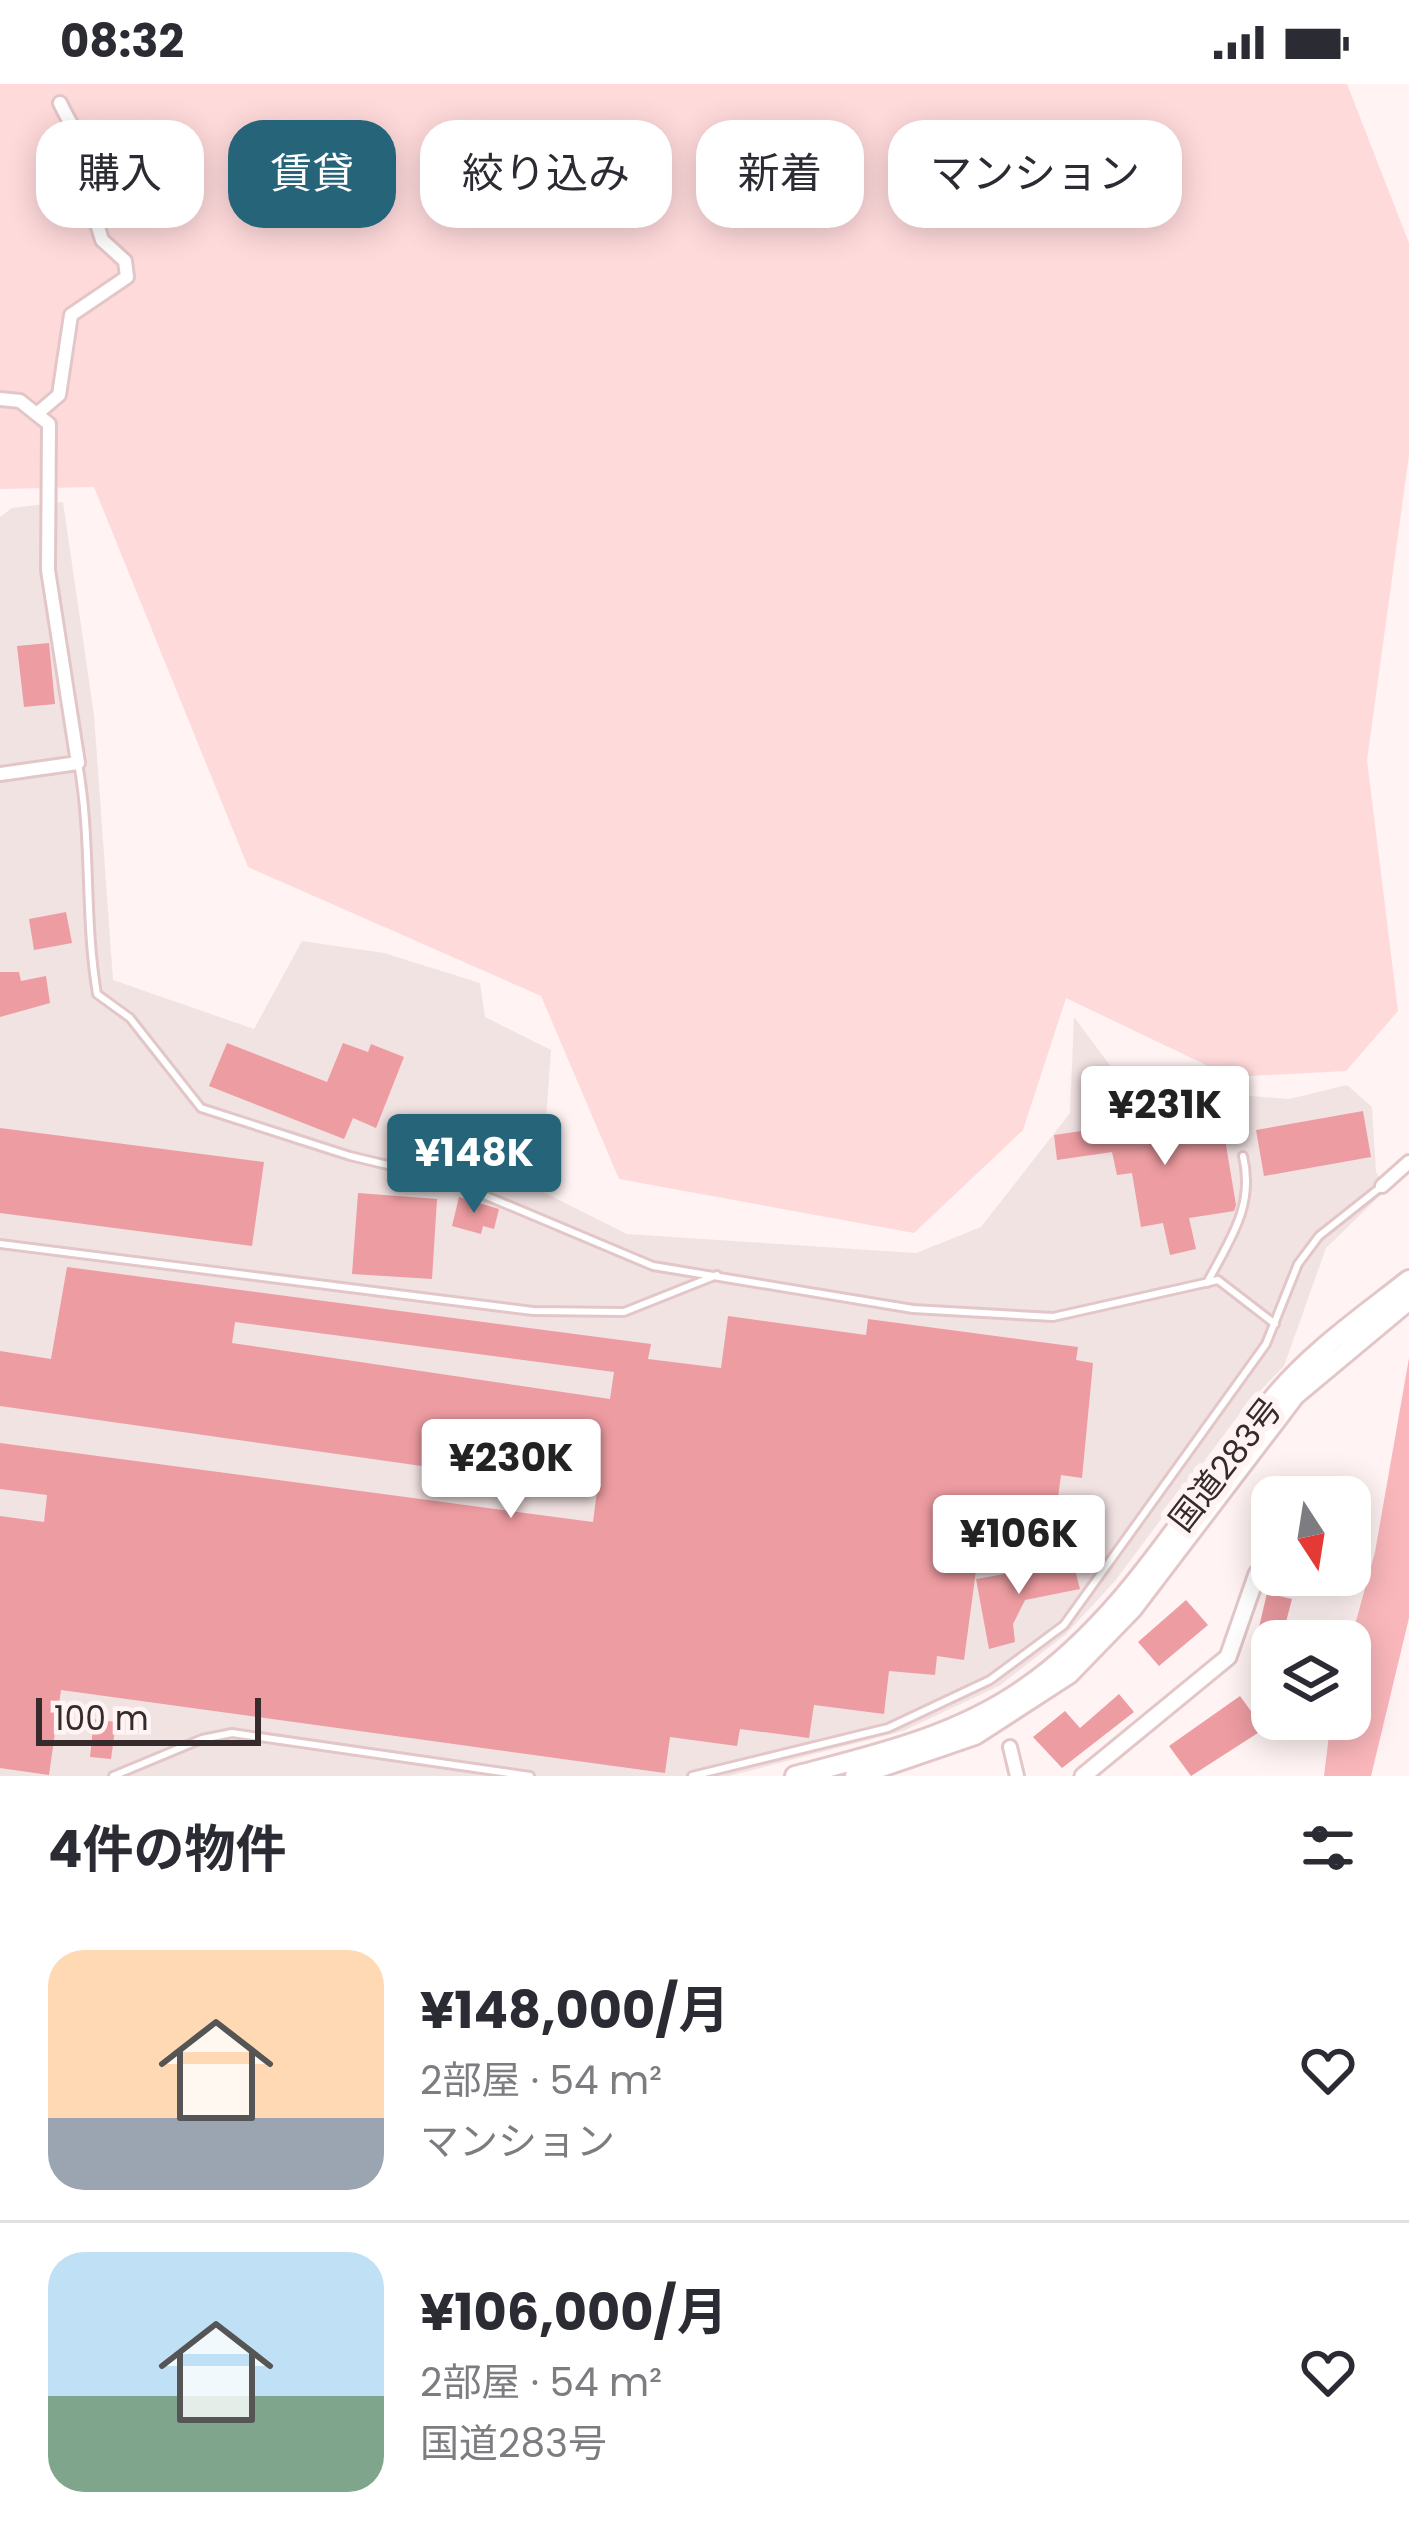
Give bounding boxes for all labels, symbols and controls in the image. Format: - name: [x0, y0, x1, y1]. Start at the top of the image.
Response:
- text: 08:32: [60, 10, 184, 73]
- chip: 購入: [36, 120, 204, 228]
- chip: 賃貸: [228, 120, 396, 228]
- chip: 絞り込み: [420, 120, 672, 228]
- chip: 新着: [696, 120, 864, 228]
- chip: マンション: [888, 120, 1182, 228]
- pin: ¥231K: [1081, 1066, 1249, 1168]
- text: ¥231K: [1108, 1077, 1222, 1132]
- pin: ¥148K: [390, 1114, 558, 1216]
- text: ¥148K: [414, 1125, 534, 1180]
- street label: 国道283号: [1158, 1387, 1293, 1541]
- pin: ¥230K: [427, 1419, 595, 1521]
- text: ¥230K: [449, 1430, 573, 1485]
- north arrow: [1251, 1476, 1371, 1596]
- map controls: [1251, 1476, 1371, 1740]
- pin: ¥106K: [935, 1495, 1103, 1597]
- text: ¥106K: [960, 1506, 1078, 1561]
- button: layers: [1251, 1620, 1371, 1740]
- scale bar: [36, 1692, 261, 1745]
- text: 100 m: [54, 1695, 149, 1742]
- text: 4件の物件: [48, 1813, 287, 1885]
- icon: filters: [1295, 1815, 1361, 1881]
- text: ¥148,000/月: [420, 1974, 729, 2046]
- icon: home: [144, 1998, 288, 2142]
- icon: heart: [1295, 2037, 1361, 2103]
- text: 2部屋 · 54 m²: [420, 2053, 662, 2108]
- text: マンション: [420, 2114, 615, 2169]
- text: ¥106,000/月: [420, 2276, 728, 2348]
- icon: home: [144, 2300, 288, 2444]
- icon: heart: [1295, 2339, 1361, 2405]
- text: 2部屋 · 54 m²: [420, 2355, 662, 2410]
- text: 国道283号: [420, 2416, 607, 2471]

